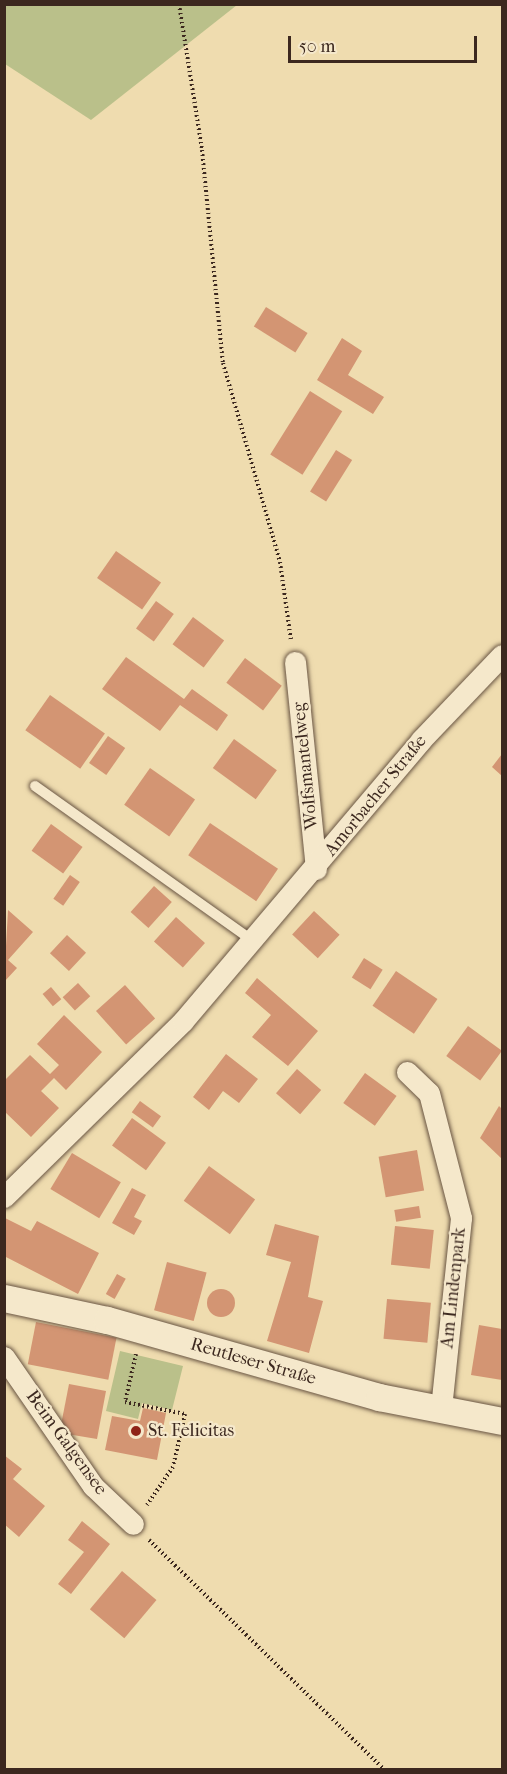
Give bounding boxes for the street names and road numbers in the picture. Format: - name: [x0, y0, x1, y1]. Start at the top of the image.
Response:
- street label: Wolfsmantelweg: [289, 701, 323, 831]
- street label: Amorbacher Straße: [320, 731, 432, 861]
- street label: Am Lindenpark: [437, 1227, 471, 1349]
- street label: Reutleser Straße: [188, 1334, 318, 1390]
- street label: Beim Galgensee: [21, 1386, 111, 1500]

